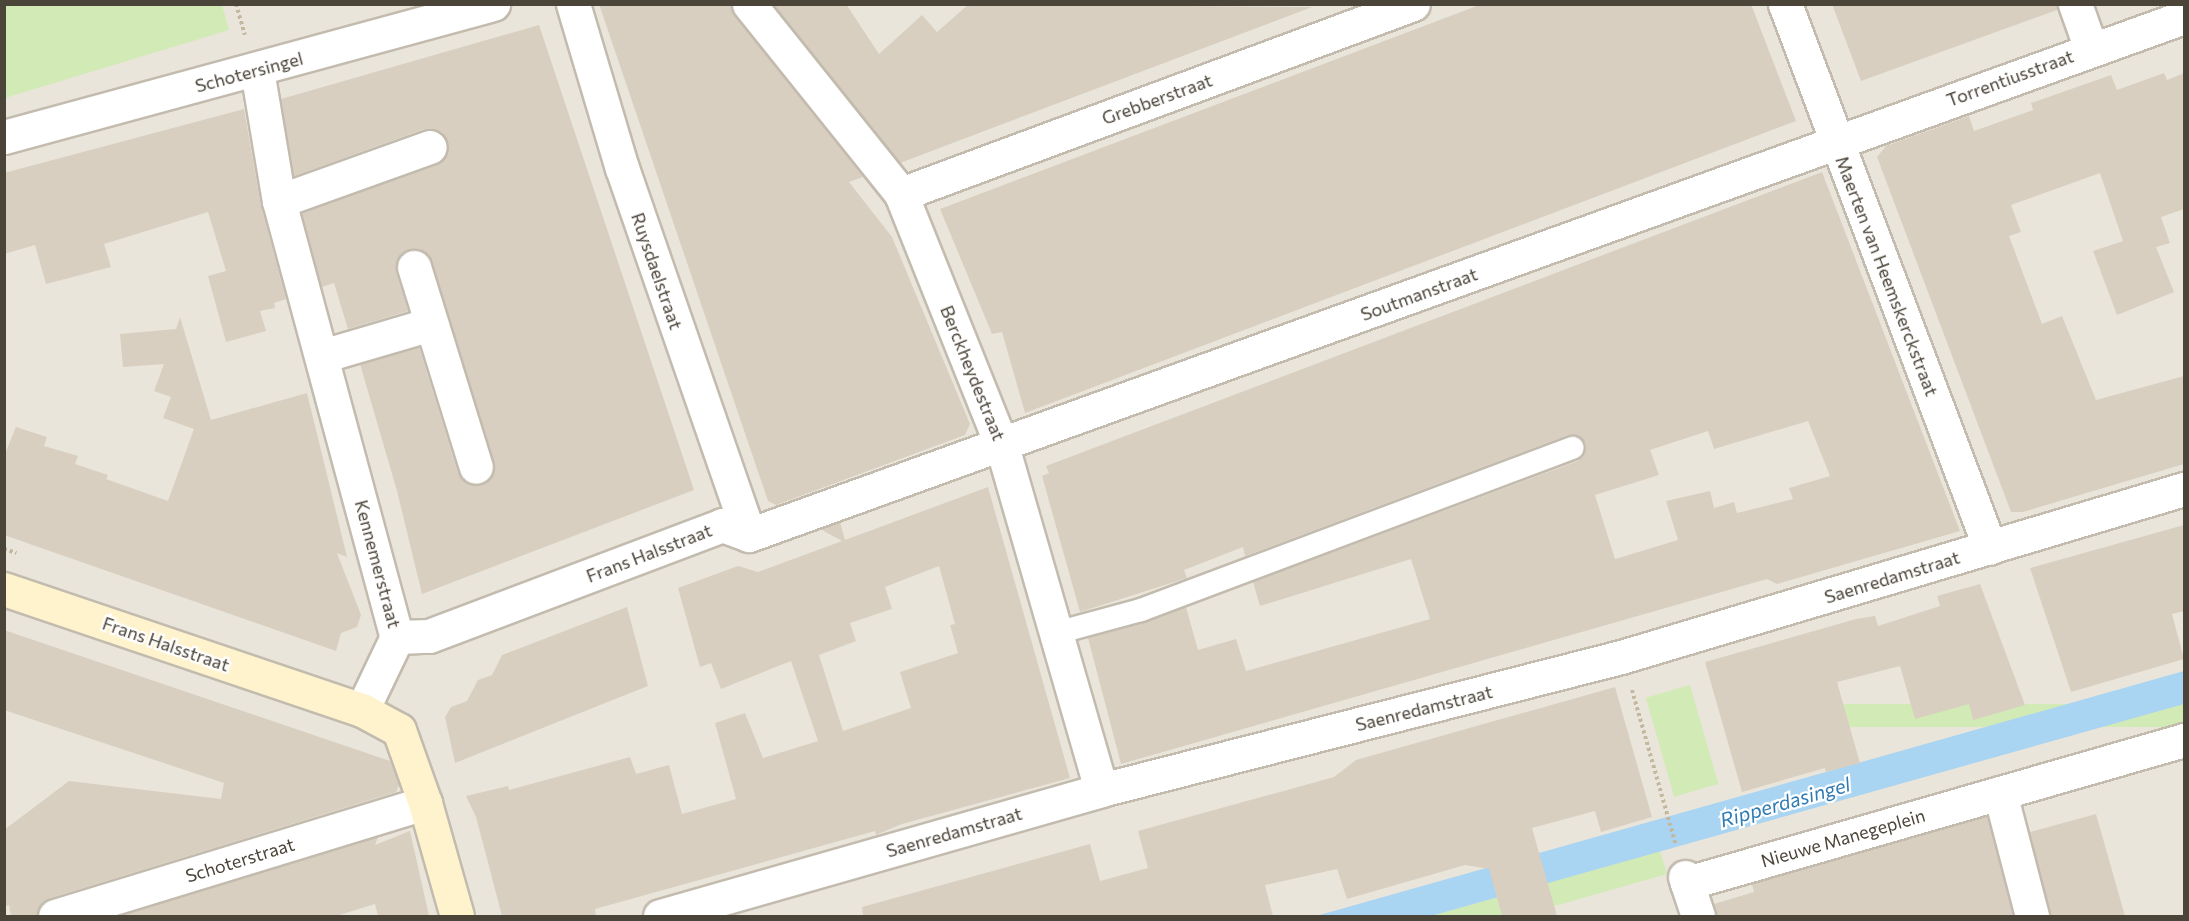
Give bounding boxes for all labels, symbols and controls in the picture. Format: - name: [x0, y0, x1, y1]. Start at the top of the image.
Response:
- street label: Torrentiusstraat: [1943, 45, 2077, 111]
- street label: Schotersingel: [193, 47, 305, 97]
- street label: Grebberstraat: [1099, 69, 1215, 129]
- street label: Maerten van Heemskerckstraat: [1831, 153, 1943, 399]
- street label: Ruysdaelstraat: [627, 210, 687, 332]
- street label: Soutmanstraat: [1358, 263, 1480, 325]
- street label: Berckheydestraat: [936, 302, 1010, 444]
- street label: Kennemerstraat: [351, 498, 405, 630]
- street label: Frans Halsstraat: [583, 519, 715, 587]
- street label: Saenredamstraat: [1822, 546, 1962, 608]
- street label: Frans Halsstraat: [100, 612, 232, 676]
- street label: Saenredamstraat: [1353, 681, 1495, 735]
- water label: Ripperdasingel: [1717, 772, 1853, 832]
- street label: Saenredamstraat: [884, 802, 1024, 862]
- street label: Nieuwe Manegeplein: [1758, 804, 1928, 872]
- street label: Schoterstraat: [183, 833, 297, 887]

